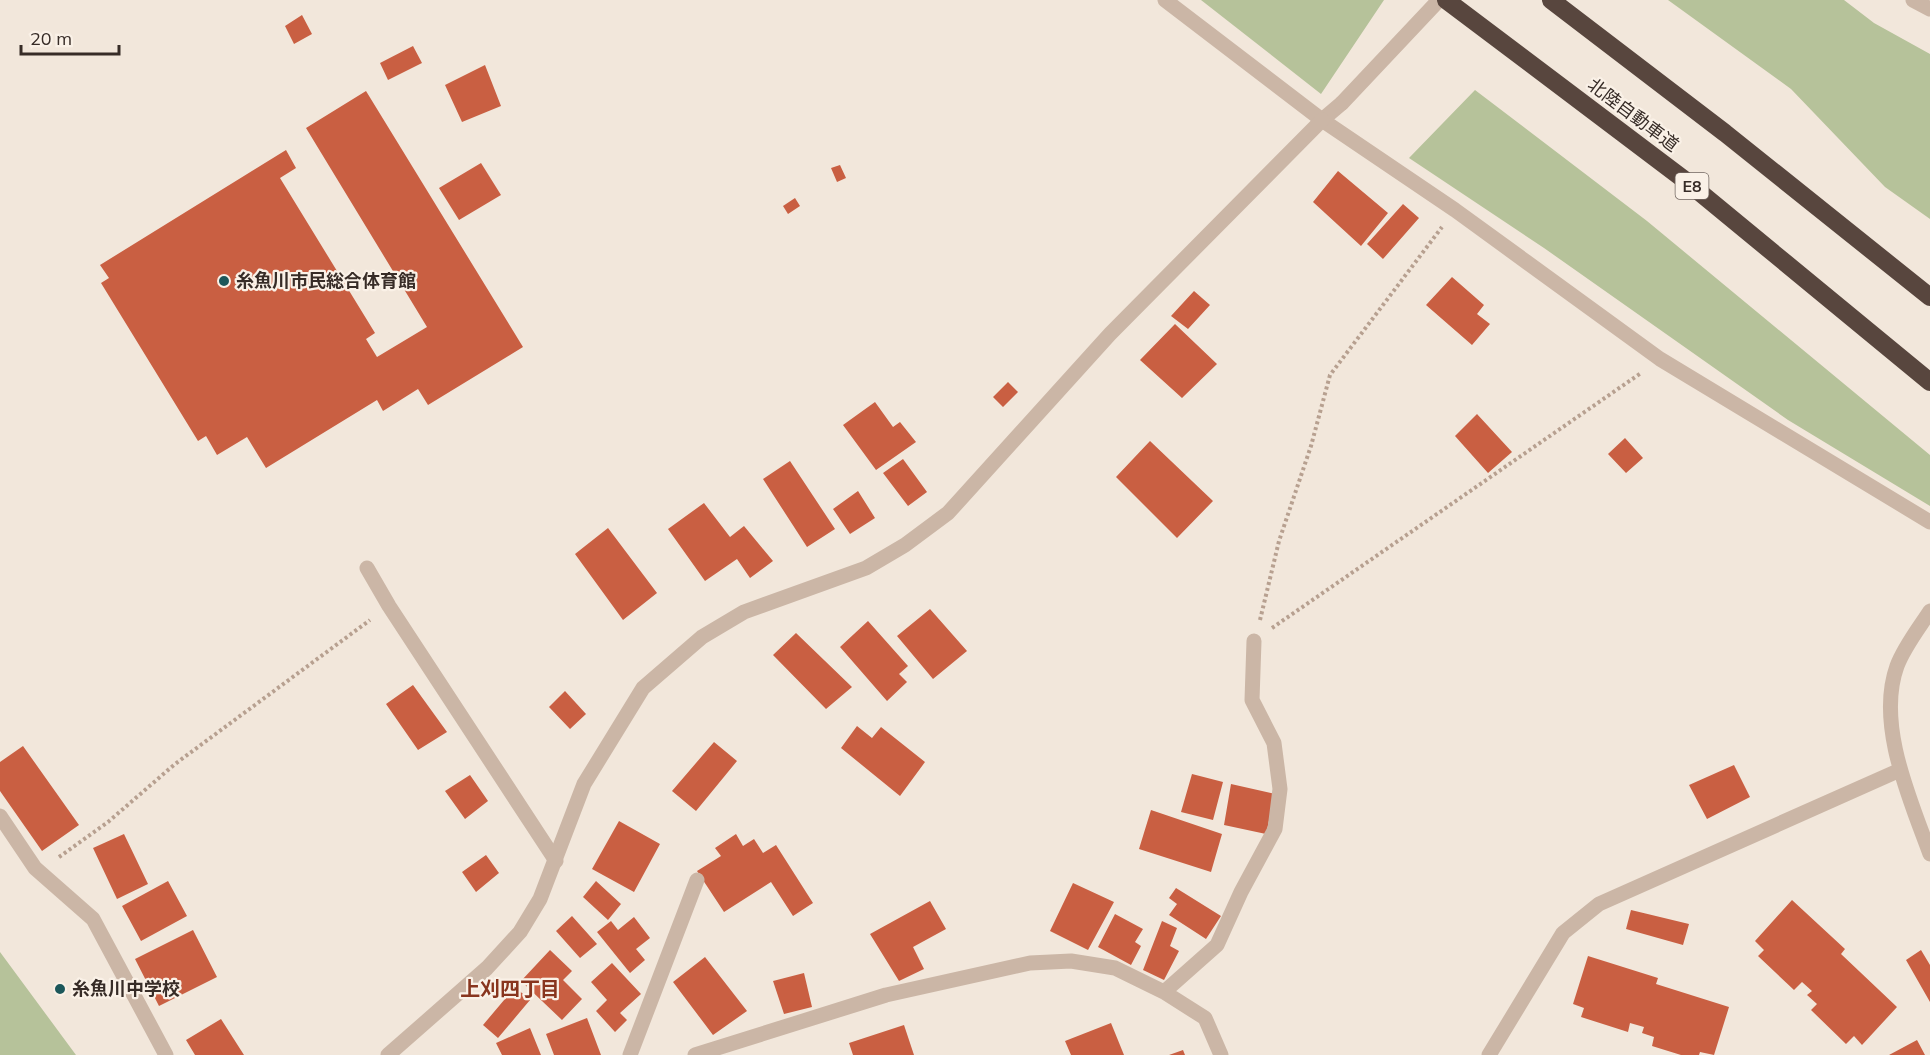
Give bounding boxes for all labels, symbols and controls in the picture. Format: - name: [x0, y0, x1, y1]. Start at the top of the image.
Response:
- scale bar: [21, 18, 118, 56]
- text: 20 m: [30, 27, 72, 50]
- street label: 北陸自動車道: [1583, 73, 1683, 156]
- road number: E8: [1676, 173, 1708, 199]
- place label: 糸魚川市民総合体育館: [236, 269, 416, 292]
- marker: 糸魚川市民総合体育館: [217, 274, 231, 288]
- district label: 上刈四丁目: [460, 976, 560, 1001]
- place label: 糸魚川中学校: [72, 977, 180, 1000]
- marker: 糸魚川中学校: [53, 982, 67, 996]

